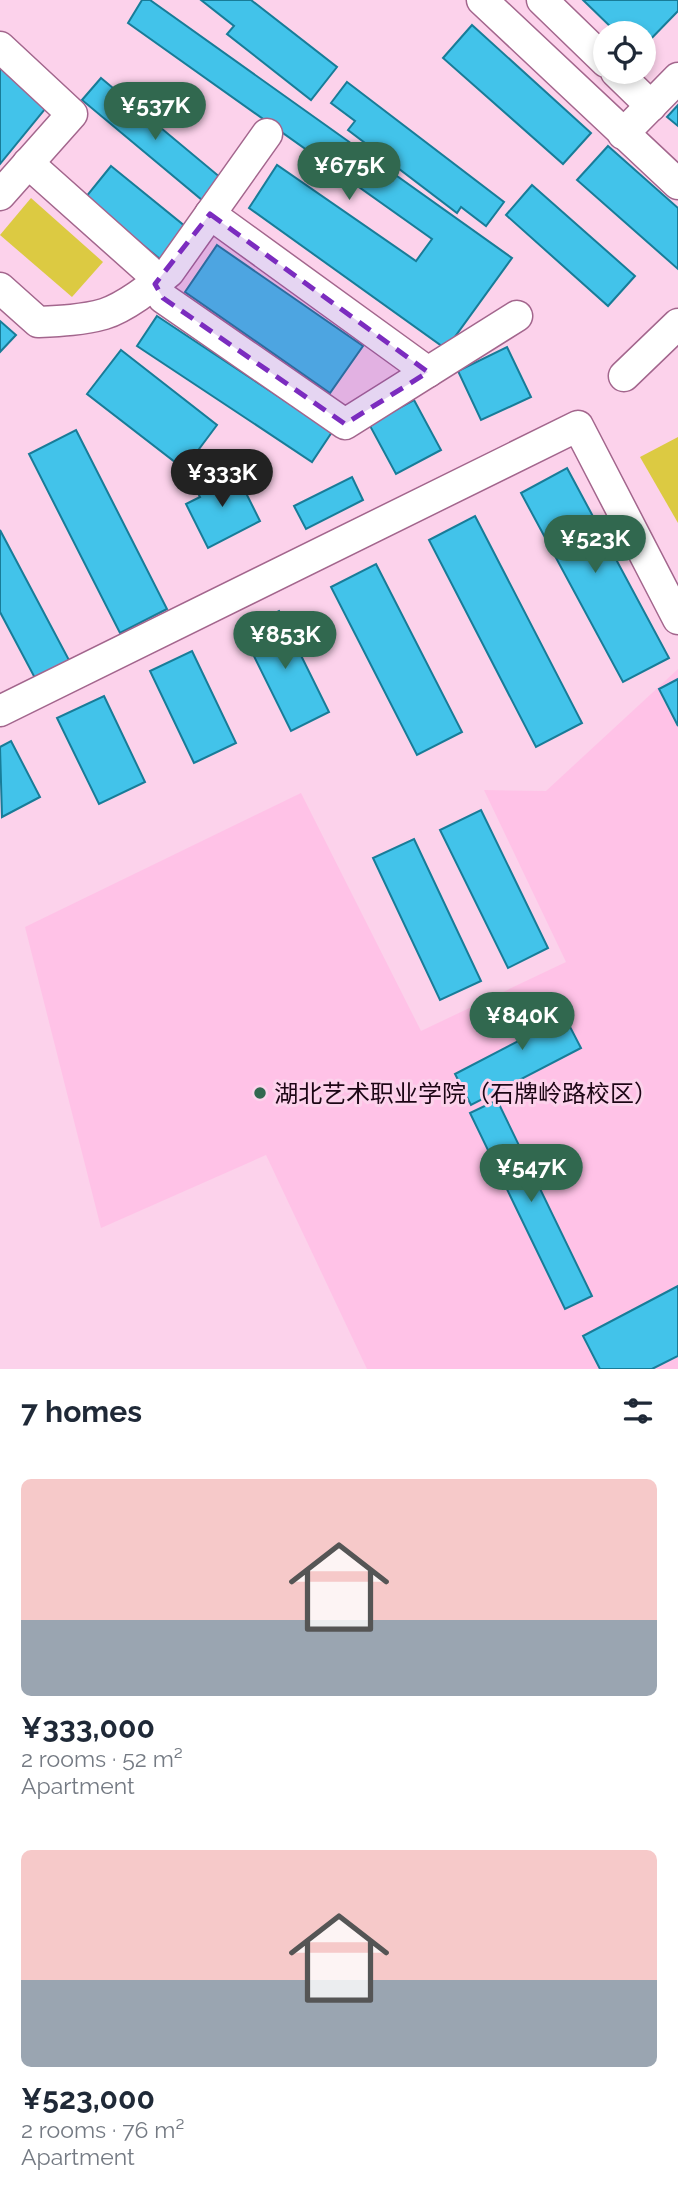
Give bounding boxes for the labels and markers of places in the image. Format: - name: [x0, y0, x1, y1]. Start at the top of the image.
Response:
- pin: ¥537K: [106, 82, 204, 142]
- pin: ¥675K: [300, 142, 398, 202]
- pin: ¥333K: [173, 449, 271, 509]
- pin: ¥523K: [546, 516, 644, 575]
- pin: ¥853K: [236, 612, 334, 671]
- pin: ¥840K: [473, 992, 571, 1052]
- place label: 湖北艺术职业学院（石牌岭路校区）: [274, 1079, 658, 1108]
- marker: 湖北艺术职业学院（石牌岭路校区）: [252, 1085, 268, 1101]
- pin: ¥547K: [482, 1144, 580, 1204]

